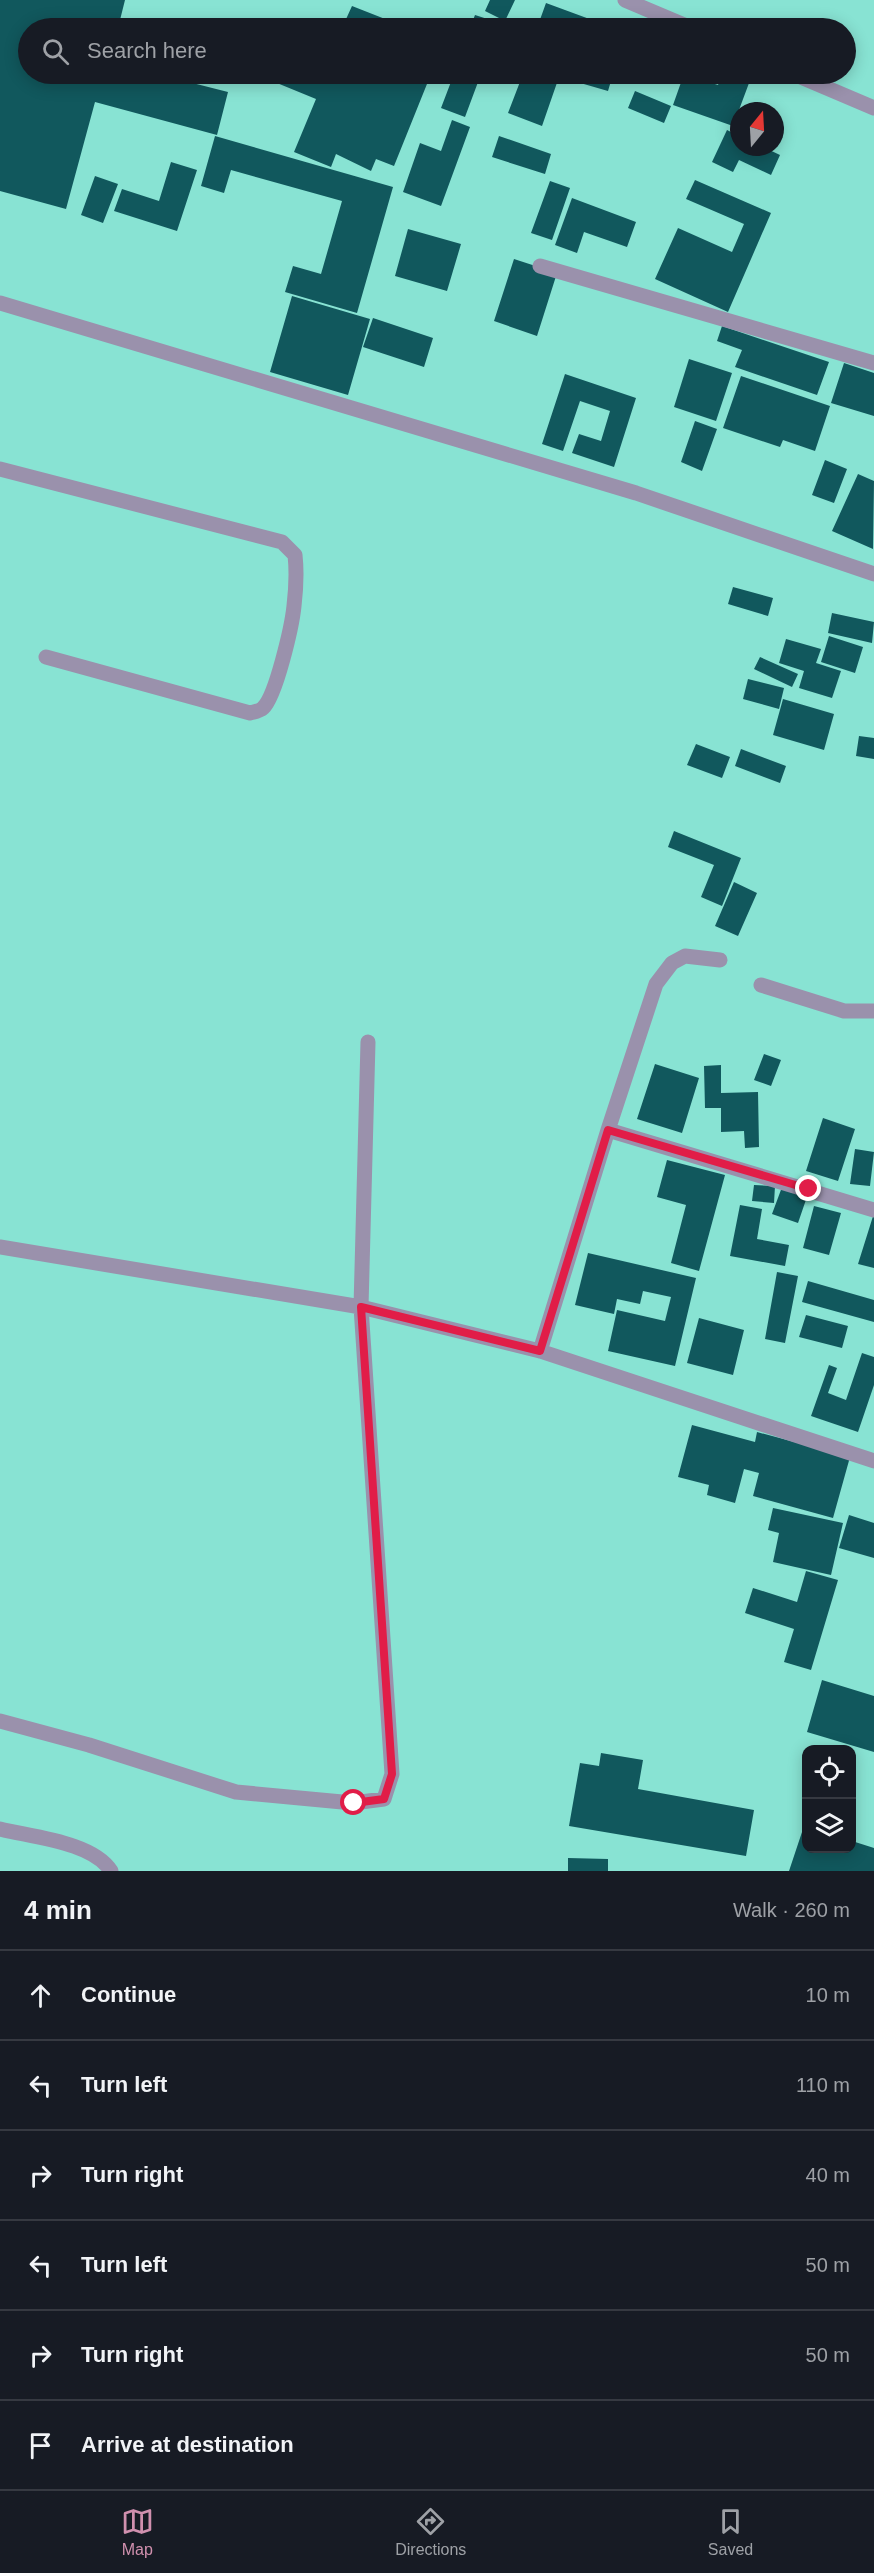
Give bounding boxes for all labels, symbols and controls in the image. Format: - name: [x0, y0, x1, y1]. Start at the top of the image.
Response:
- search box: [18, 18, 856, 84]
- icon: search: [39, 35, 72, 68]
- text: Search here: [87, 38, 207, 63]
- north arrow: [730, 102, 784, 156]
- route end: [795, 1175, 821, 1201]
- map controls: [802, 1745, 856, 1853]
- button: locate: [802, 1745, 856, 1799]
- route start: [340, 1789, 366, 1815]
- button: layers: [802, 1799, 856, 1853]
- text: 4 min: [24, 1895, 92, 1925]
- text: Walk · 260 m: [733, 1899, 850, 1921]
- icon: ahead: [24, 1979, 57, 2012]
- text: Continue: [81, 1982, 176, 2007]
- text: 10 m: [806, 1984, 850, 2006]
- icon: left: [24, 2069, 57, 2102]
- text: Turn left: [81, 2072, 167, 2097]
- text: 110 m: [796, 2074, 850, 2096]
- icon: right: [24, 2159, 57, 2192]
- text: Turn right: [81, 2162, 183, 2187]
- text: 40 m: [806, 2164, 850, 2186]
- icon: left: [24, 2249, 57, 2282]
- text: Turn left: [81, 2252, 167, 2277]
- text: 50 m: [806, 2254, 850, 2276]
- icon: right: [24, 2339, 57, 2372]
- text: Turn right: [81, 2342, 183, 2367]
- text: 50 m: [806, 2344, 850, 2366]
- icon: arrive: [24, 2429, 57, 2462]
- text: Arrive at destination: [81, 2432, 294, 2457]
- tab: Map: [121, 2505, 154, 2559]
- tab: Directions: [395, 2505, 466, 2559]
- tab: Saved: [708, 2505, 753, 2559]

